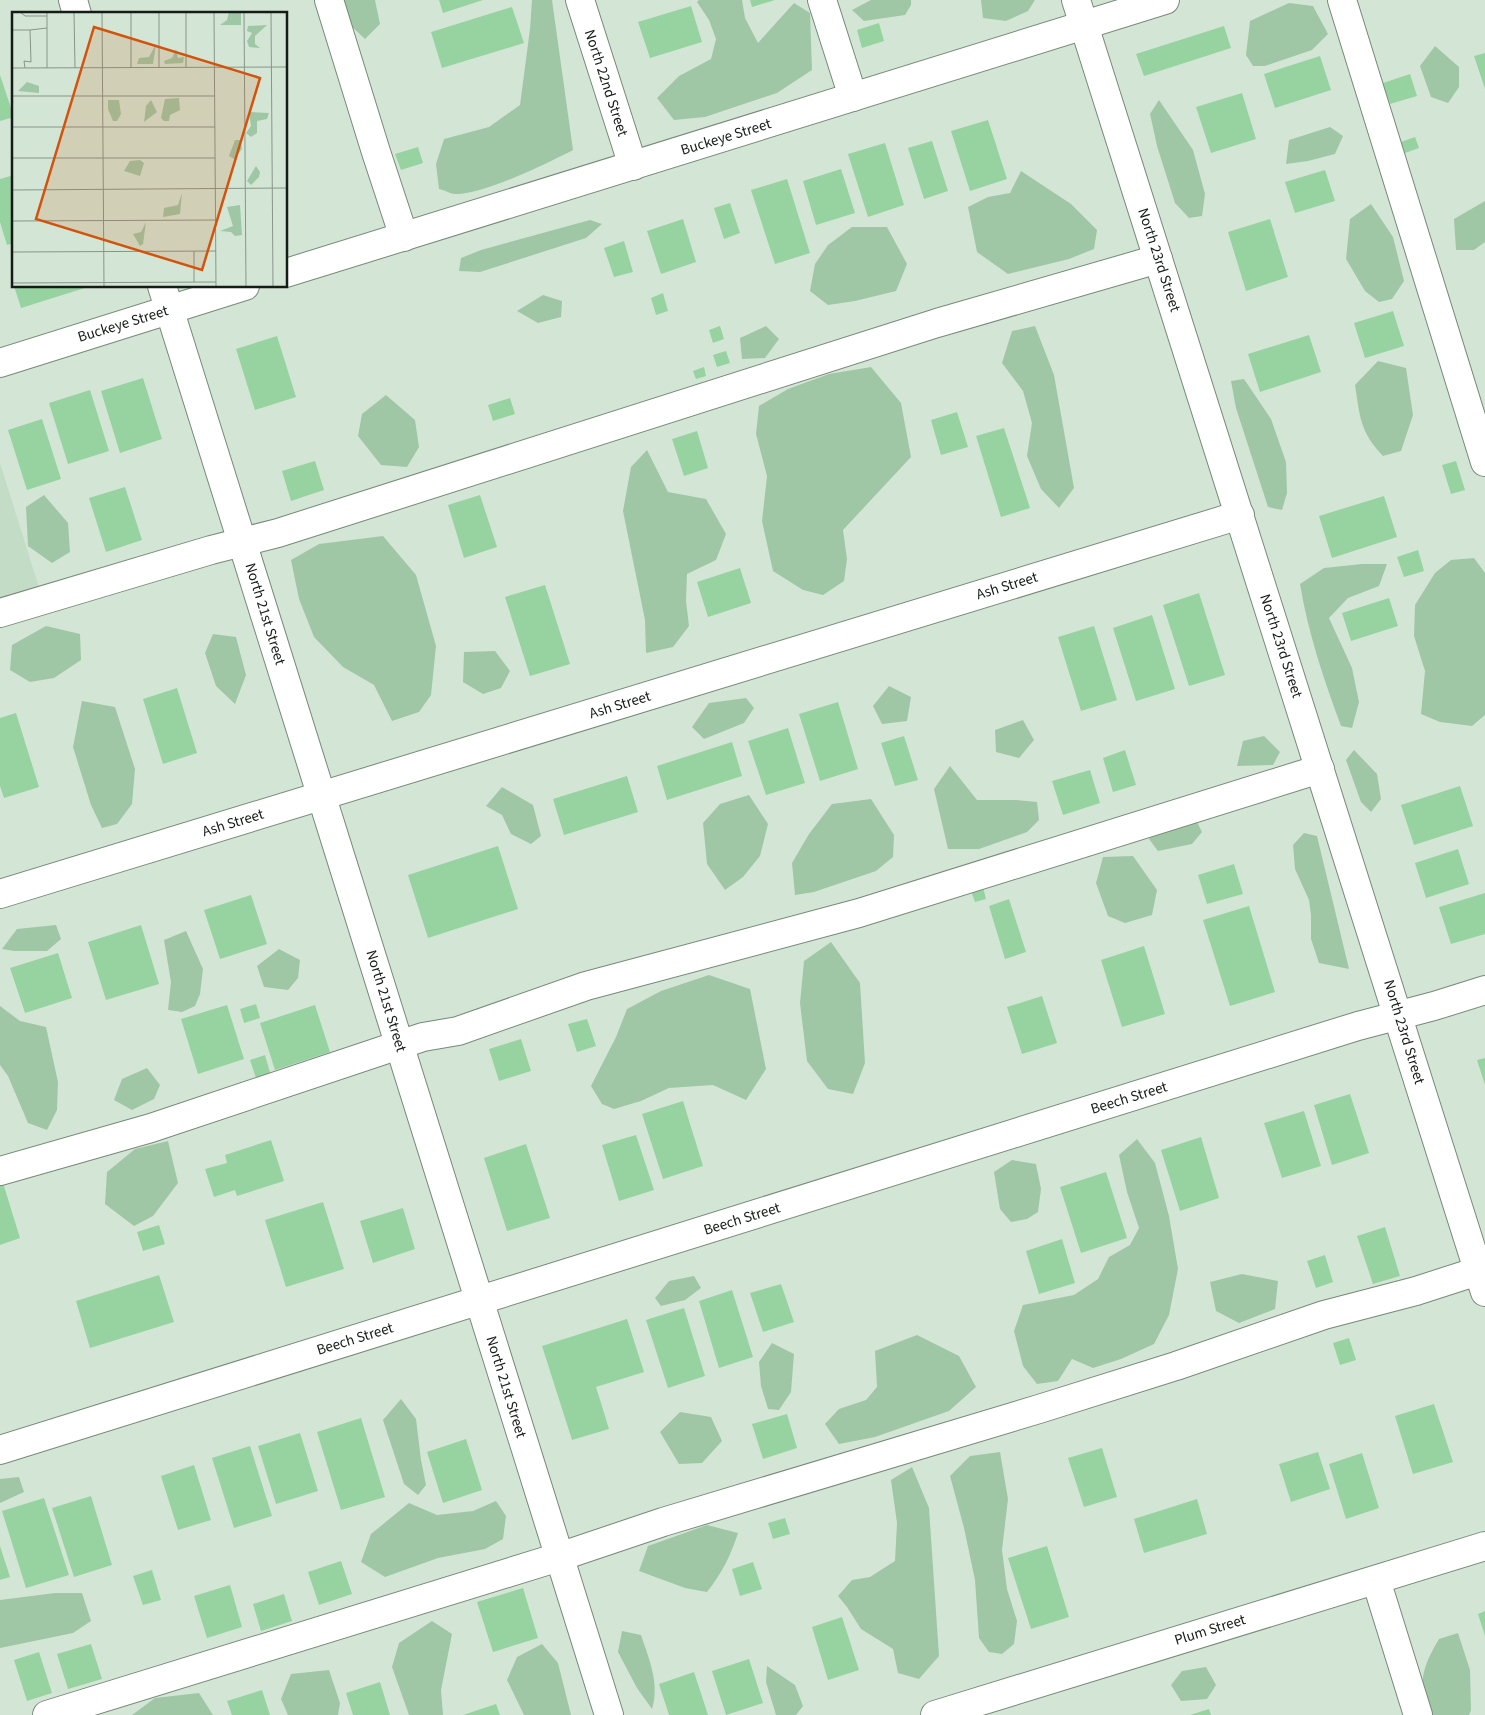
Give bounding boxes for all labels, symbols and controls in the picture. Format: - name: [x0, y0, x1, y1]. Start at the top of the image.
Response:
- inset map: [12, 12, 288, 288]
- street label: North 22nd Street: [579, 27, 633, 139]
- street label: Buckeye Street: [678, 113, 774, 161]
- street label: North 23rd Street: [1132, 205, 1186, 315]
- street label: Buckeye Street: [75, 300, 171, 348]
- street label: North 21st Street: [239, 560, 291, 668]
- street label: Ash Street: [974, 567, 1040, 605]
- street label: North 23rd Street: [1254, 591, 1308, 701]
- street label: Ash Street: [587, 686, 653, 724]
- street label: Ash Street: [200, 804, 266, 842]
- street label: North 21st Street: [360, 947, 412, 1055]
- street label: North 23rd Street: [1378, 977, 1430, 1087]
- street label: Beech Street: [1088, 1076, 1170, 1120]
- street label: Beech Street: [701, 1197, 783, 1241]
- street label: Beech Street: [314, 1317, 396, 1361]
- street label: North 21st Street: [480, 1333, 532, 1441]
- street label: Plum Street: [1172, 1609, 1248, 1651]

